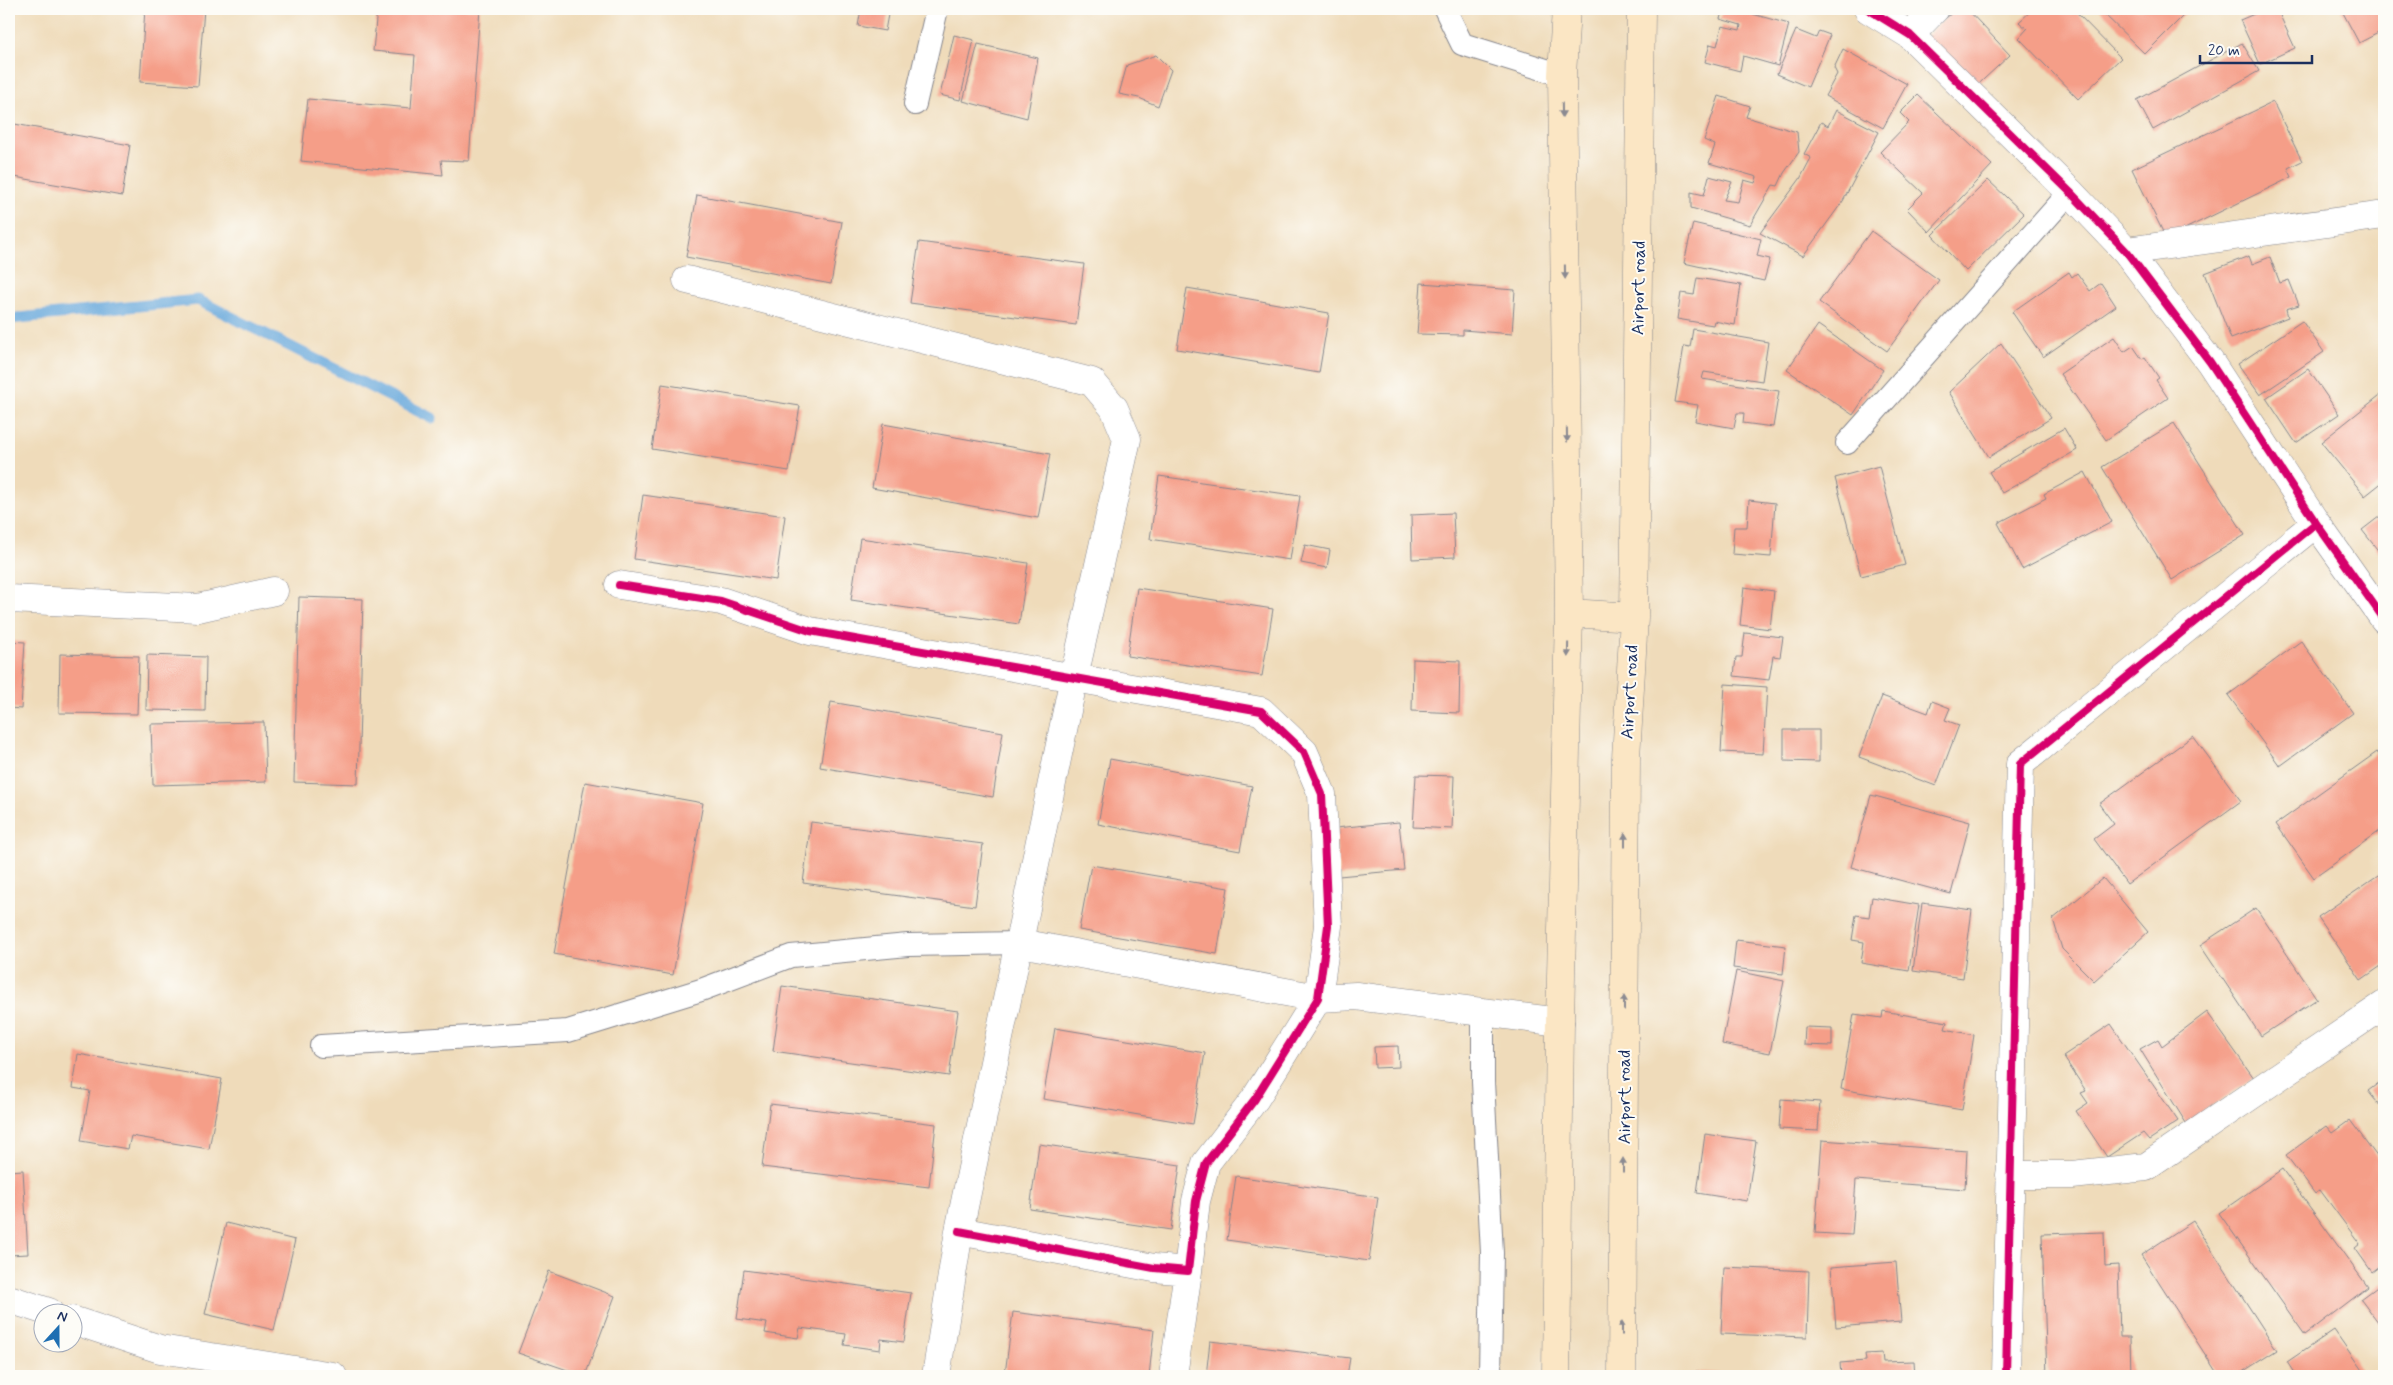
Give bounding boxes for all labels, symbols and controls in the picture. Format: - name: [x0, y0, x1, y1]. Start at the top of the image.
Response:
- scale bar: [2200, 32, 2313, 64]
- text: 20 m: [2208, 41, 2240, 61]
- one-way arrow: [1559, 102, 1567, 118]
- street label: Airport road: [1626, 241, 1652, 335]
- one-way arrow: [1561, 265, 1569, 281]
- one-way arrow: [1563, 427, 1571, 443]
- one-way arrow: [1564, 642, 1572, 658]
- street label: Airport road: [1616, 644, 1644, 740]
- one-way arrow: [1621, 832, 1629, 848]
- one-way arrow: [1620, 994, 1628, 1010]
- street label: Airport road: [1613, 1050, 1637, 1144]
- one-way arrow: [1619, 1157, 1627, 1173]
- north arrow: [32, 1302, 82, 1352]
- text: N: [55, 1307, 70, 1327]
- one-way arrow: [1619, 1319, 1627, 1335]

